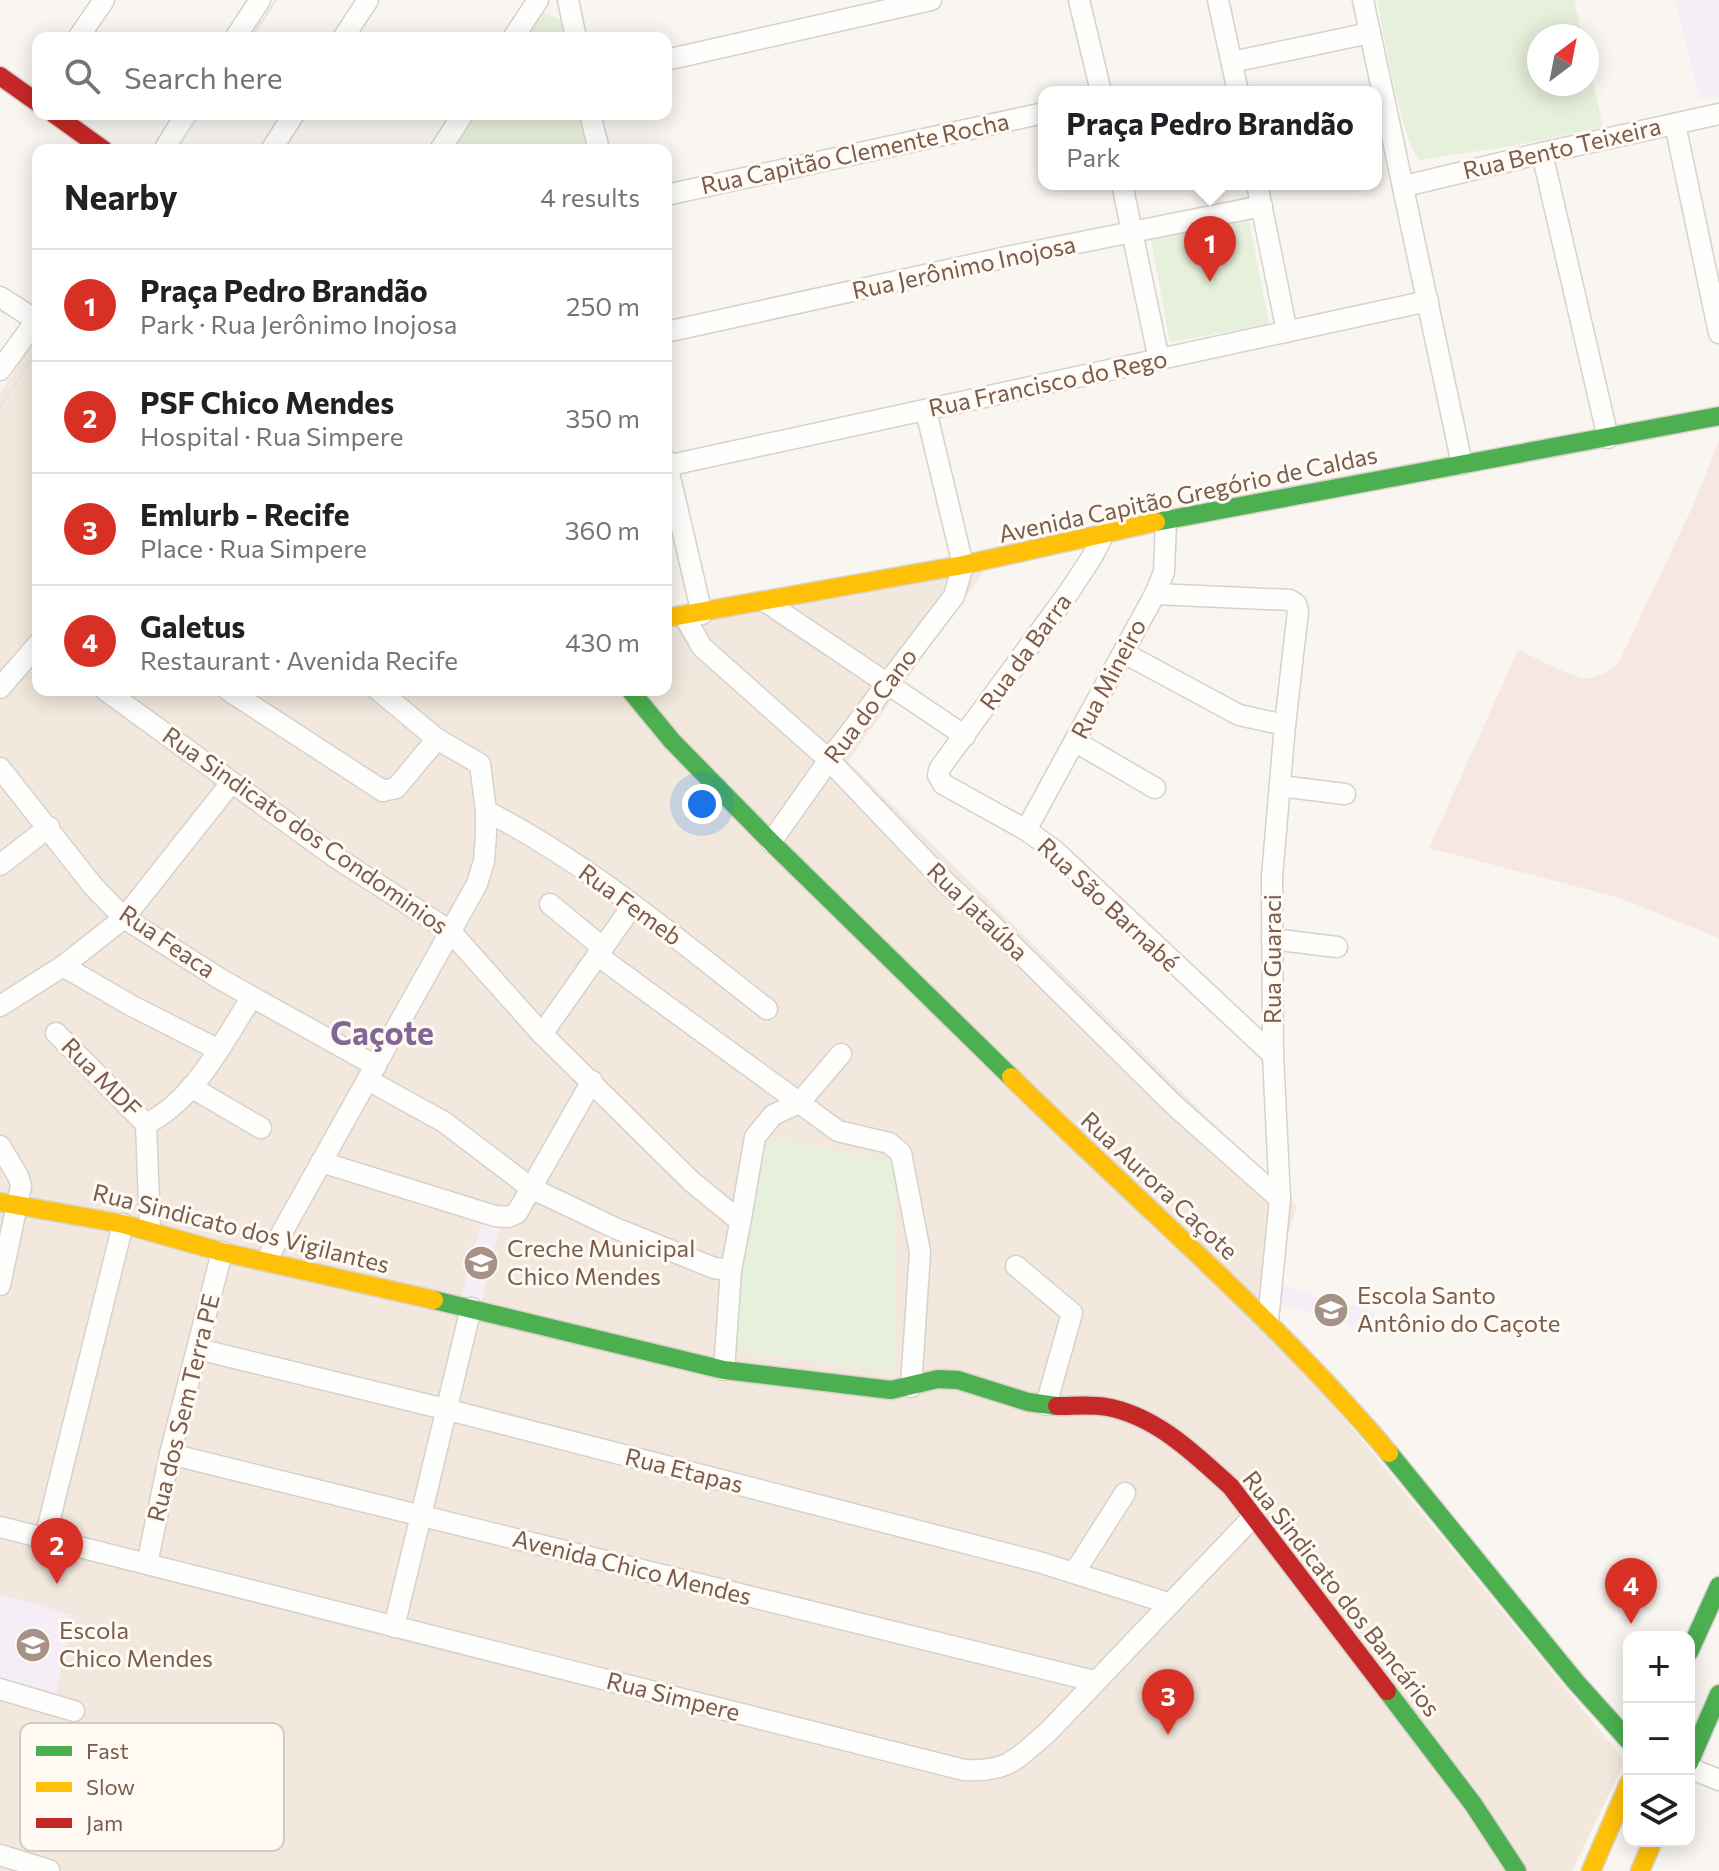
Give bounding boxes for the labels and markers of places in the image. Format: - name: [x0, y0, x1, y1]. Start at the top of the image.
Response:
- pin: 1: [1184, 216, 1236, 282]
- place label: Creche Municipal Chico Mendes: [507, 1233, 695, 1290]
- school or university icon: Creche Municipal Chico Mendes: [462, 1244, 500, 1282]
- place label: Escola Santo Antônio do Caçote: [1357, 1280, 1560, 1337]
- school or university icon: Escola Santo Antônio do Caçote: [1312, 1291, 1350, 1329]
- pin: 2: [31, 1518, 83, 1584]
- pin: 4: [1605, 1558, 1657, 1624]
- place label: Escola Chico Mendes: [59, 1615, 213, 1672]
- school or university icon: Escola Chico Mendes: [14, 1626, 52, 1664]
- pin: 3: [1142, 1669, 1194, 1735]

